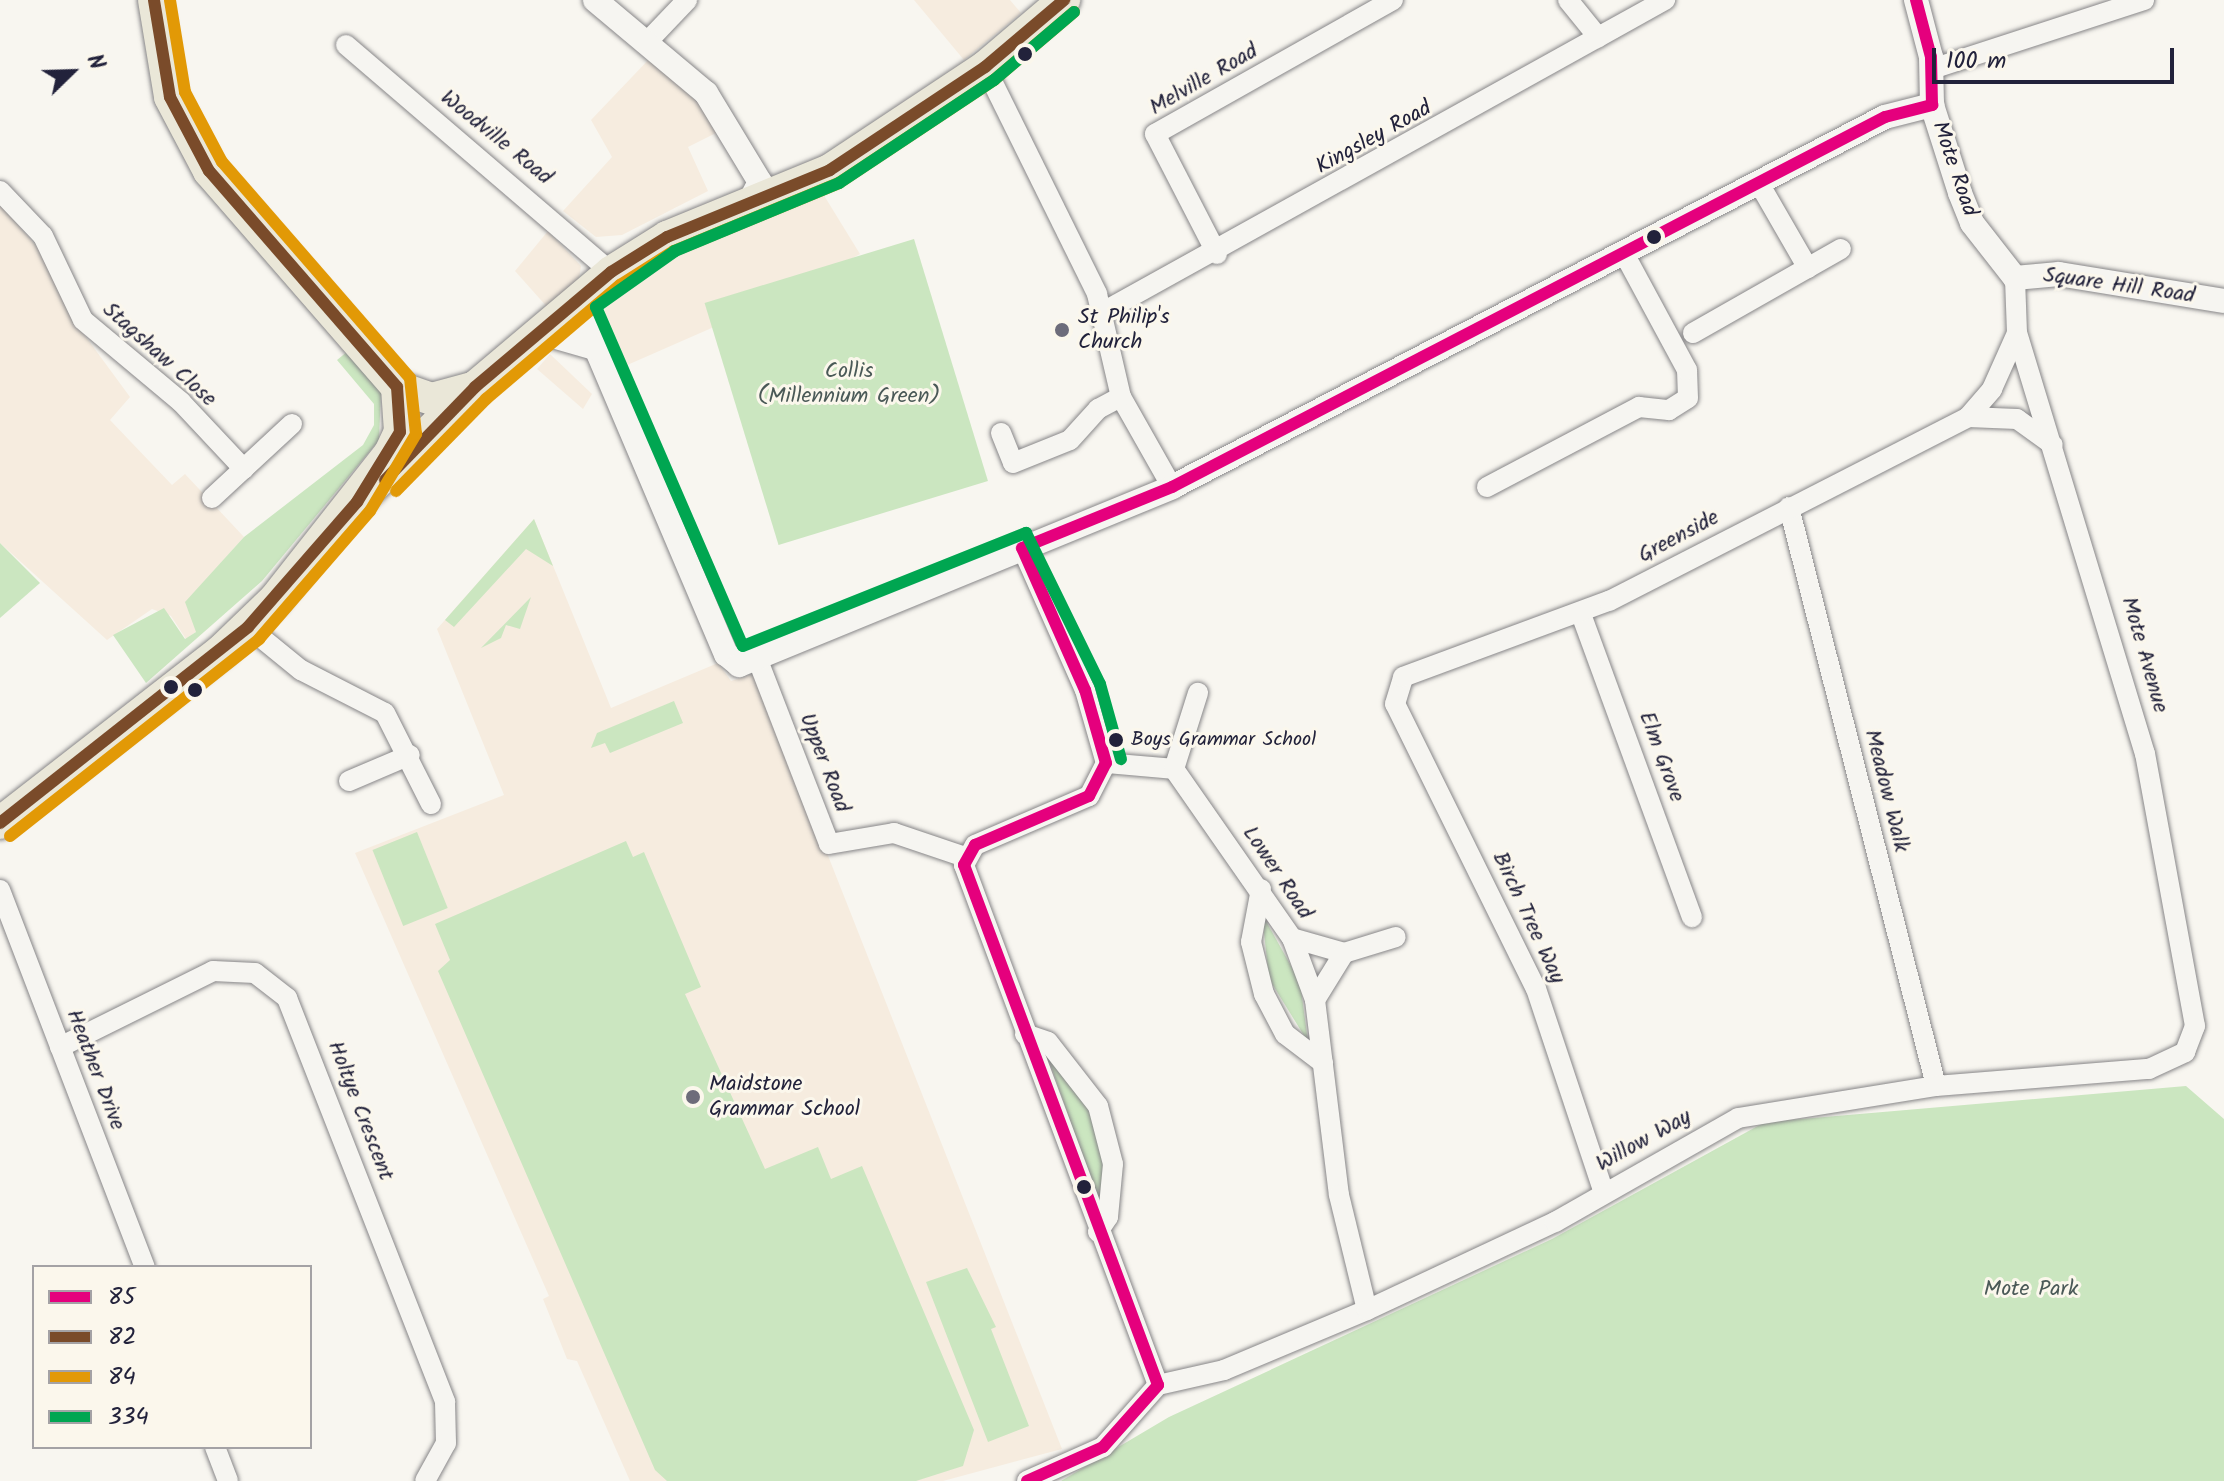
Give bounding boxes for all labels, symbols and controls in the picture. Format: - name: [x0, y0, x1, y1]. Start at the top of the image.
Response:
- north arrow: [32, 32, 112, 112]
- scale bar: [1936, 32, 2178, 82]
- street label: Melville Road: [1145, 38, 1263, 122]
- text: 100 m: [1946, 42, 2006, 81]
- unlabelled marker: [1017, 46, 1033, 62]
- text: N: [76, 49, 113, 76]
- street label: Woodville Road: [435, 85, 557, 191]
- street label: Kingsley Road: [1311, 95, 1437, 181]
- street label: Mote Road: [1925, 118, 1983, 220]
- unlabelled marker: [1646, 229, 1662, 245]
- street label: Square Hill Road: [2042, 262, 2196, 310]
- street label: Stagshaw Close: [97, 297, 221, 413]
- place label: St Philip's Church: [1078, 304, 1170, 356]
- marker: St Philip's Church: [1053, 321, 1071, 339]
- park label: Collis (Millennium Green): [758, 358, 940, 410]
- street label: Greenside: [1634, 505, 1724, 569]
- street label: Mote Avenue: [2115, 594, 2173, 716]
- unlabelled marker: [163, 679, 179, 695]
- unlabelled marker: [187, 682, 203, 698]
- street label: Elm Grove: [1632, 708, 1690, 806]
- street label: Upper Road: [793, 710, 855, 816]
- street label: Meadow Walk: [1858, 727, 1914, 855]
- place label: Boys Grammar School: [1131, 728, 1316, 752]
- marker: Boys Grammar School: [1108, 732, 1124, 748]
- street label: Lower Road: [1236, 821, 1318, 925]
- street label: Birch Tree Way: [1486, 848, 1570, 988]
- street label: Heather Drive: [60, 1006, 130, 1134]
- street label: Holtye Crescent: [321, 1038, 399, 1184]
- place label: Maidstone Grammar School: [709, 1071, 860, 1122]
- marker: Maidstone Grammar School: [684, 1088, 702, 1106]
- street label: Willow Way: [1592, 1104, 1696, 1178]
- unlabelled marker: [1076, 1179, 1092, 1195]
- legend: [32, 1265, 312, 1449]
- park label: Mote Park: [1984, 1277, 2078, 1303]
- text: 85: [108, 1278, 135, 1317]
- text: 82: [108, 1318, 136, 1357]
- text: 84: [108, 1358, 136, 1397]
- text: 334: [108, 1398, 149, 1437]

